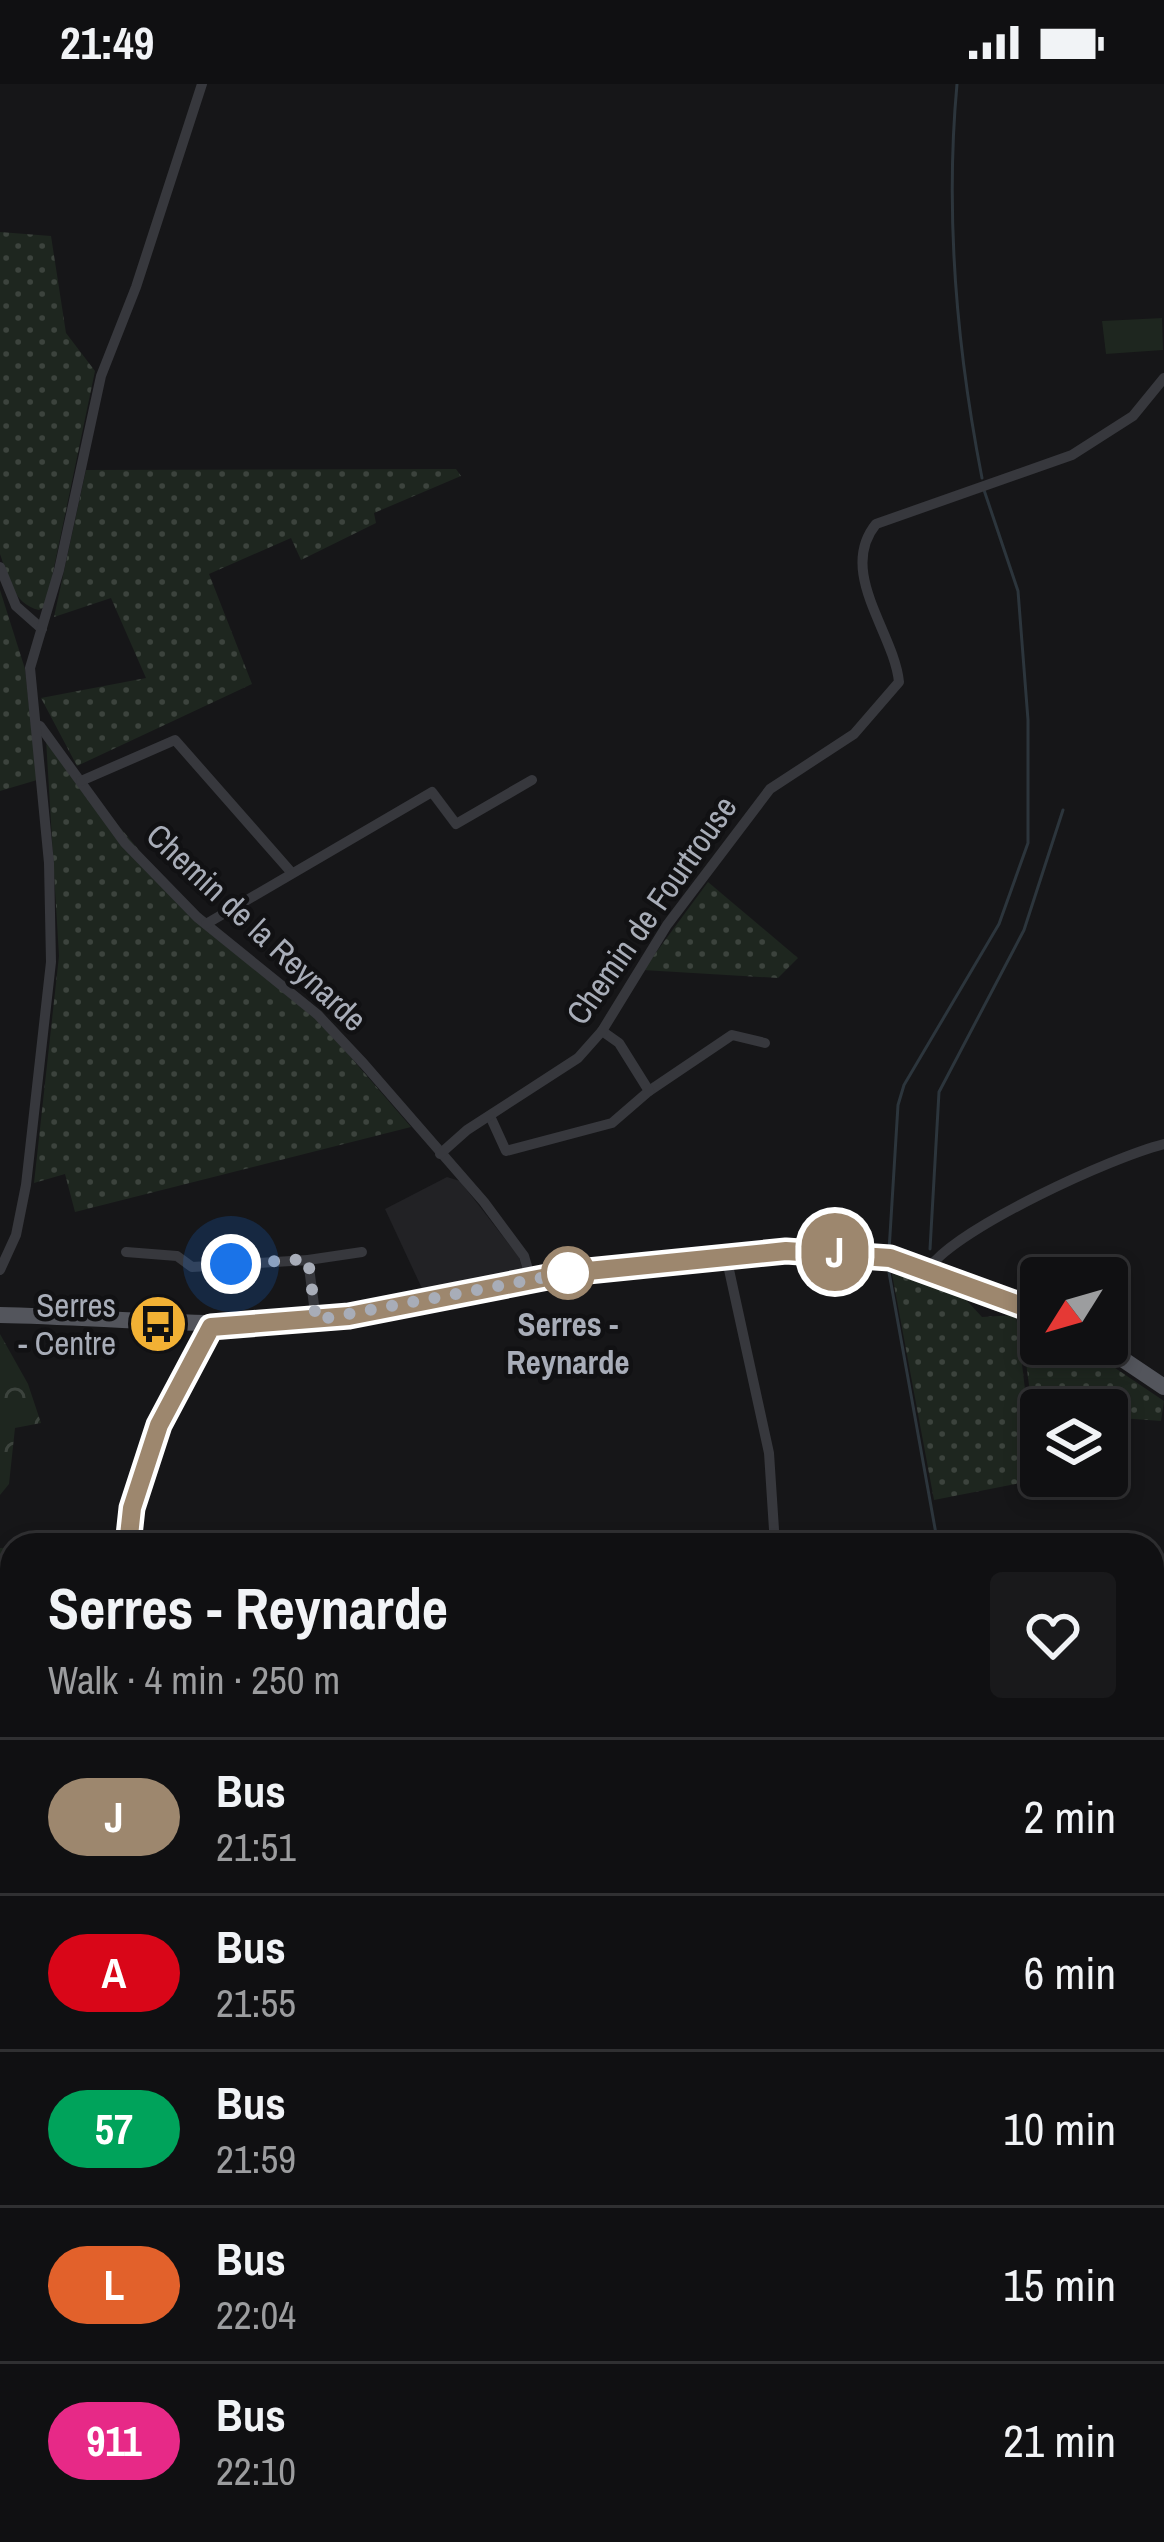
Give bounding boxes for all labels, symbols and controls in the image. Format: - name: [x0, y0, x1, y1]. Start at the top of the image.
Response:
- text: 21:49: [60, 12, 154, 73]
- street label: Chemin de Fourtrouse: [556, 787, 746, 1033]
- street label: Chemin de la Reynarde: [137, 813, 377, 1041]
- line badge: J: [796, 1213, 874, 1291]
- text: J: [825, 1224, 845, 1280]
- your location: [201, 1234, 261, 1294]
- marker: Serres - Reynarde: [543, 1248, 593, 1298]
- north arrow: [1020, 1257, 1128, 1365]
- map controls: [1020, 1257, 1128, 1497]
- place label: Serres - Centre: [18, 1283, 116, 1365]
- bus stop icon: Serres - Centre: [127, 1293, 189, 1355]
- place label: Serres - Reynarde: [506, 1302, 630, 1384]
- button: layers: [1020, 1389, 1128, 1497]
- text: Serres - Reynarde: [48, 1570, 448, 1647]
- button: heart: [990, 1572, 1116, 1698]
- text: Walk · 4 min · 250 m: [48, 1654, 340, 1706]
- text: Bus: [216, 1760, 286, 1821]
- text: 2 min: [1024, 1786, 1116, 1847]
- text: J: [104, 1789, 124, 1845]
- text: 21:51: [216, 1821, 296, 1873]
- text: Bus: [216, 1916, 286, 1977]
- text: 6 min: [1024, 1942, 1116, 2003]
- text: A: [102, 1945, 126, 2001]
- text: 21:55: [216, 1977, 296, 2029]
- text: Bus: [216, 2072, 286, 2133]
- text: 10 min: [1003, 2098, 1116, 2159]
- text: 57: [95, 2101, 133, 2157]
- text: 21:59: [216, 2133, 296, 2185]
- text: Bus: [216, 2228, 286, 2289]
- text: 15 min: [1003, 2254, 1116, 2315]
- text: L: [103, 2257, 125, 2313]
- text: 22:04: [216, 2289, 296, 2341]
- text: Bus: [216, 2384, 286, 2445]
- text: 21 min: [1003, 2410, 1116, 2471]
- text: 911: [86, 2413, 142, 2469]
- text: 22:10: [216, 2445, 296, 2497]

